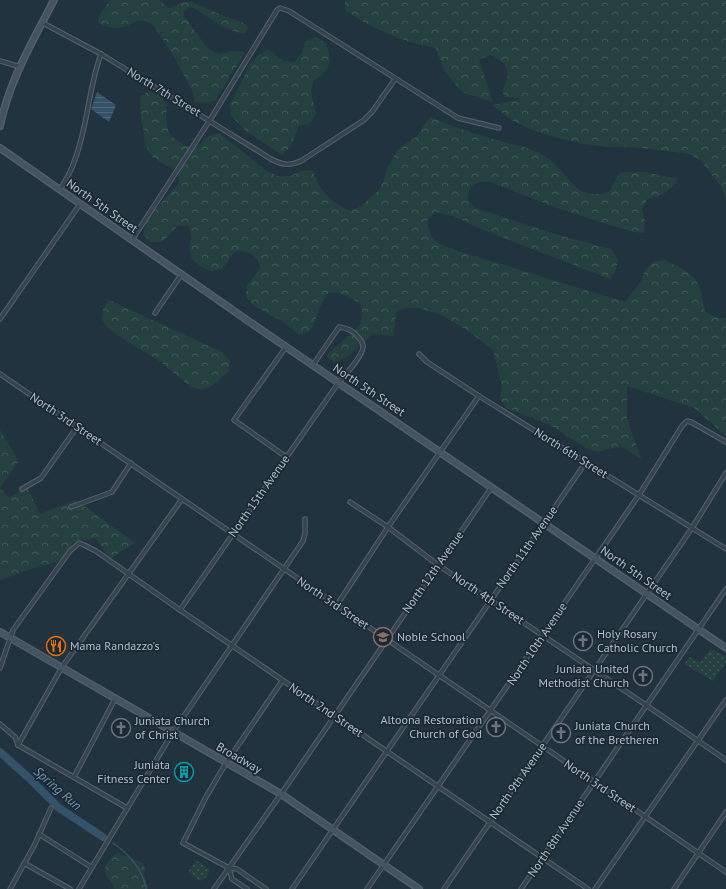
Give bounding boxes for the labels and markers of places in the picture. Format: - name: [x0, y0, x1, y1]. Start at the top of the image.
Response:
- school or university icon: Noble School: [372, 626, 394, 648]
- place label: Holy Rosary Catholic Church: [597, 626, 678, 655]
- place label: Noble School: [397, 629, 466, 644]
- church icon: Holy Rosary Catholic Church: [572, 630, 594, 652]
- restaurant icon: Mama Randazzo's: [45, 635, 67, 657]
- place label: Mama Randazzo's: [70, 638, 160, 653]
- place label: Juniata United Methodist Church: [538, 661, 629, 690]
- church icon: Juniata United Methodist Church: [632, 665, 654, 687]
- place label: Altoona Restoration Church of God: [381, 712, 482, 741]
- place label: Juniata Church of Christ: [134, 713, 210, 742]
- church icon: Altoona Restoration Church of God: [485, 716, 507, 738]
- church icon: Juniata Church of Christ: [110, 717, 132, 739]
- place label: Juniata Church of the Bretheren: [574, 718, 659, 747]
- church icon: Juniata Church of the Bretheren: [550, 722, 572, 744]
- place label: Juniata Fitness Center: [97, 757, 170, 786]
- building icon: Juniata Fitness Center: [173, 761, 195, 783]

